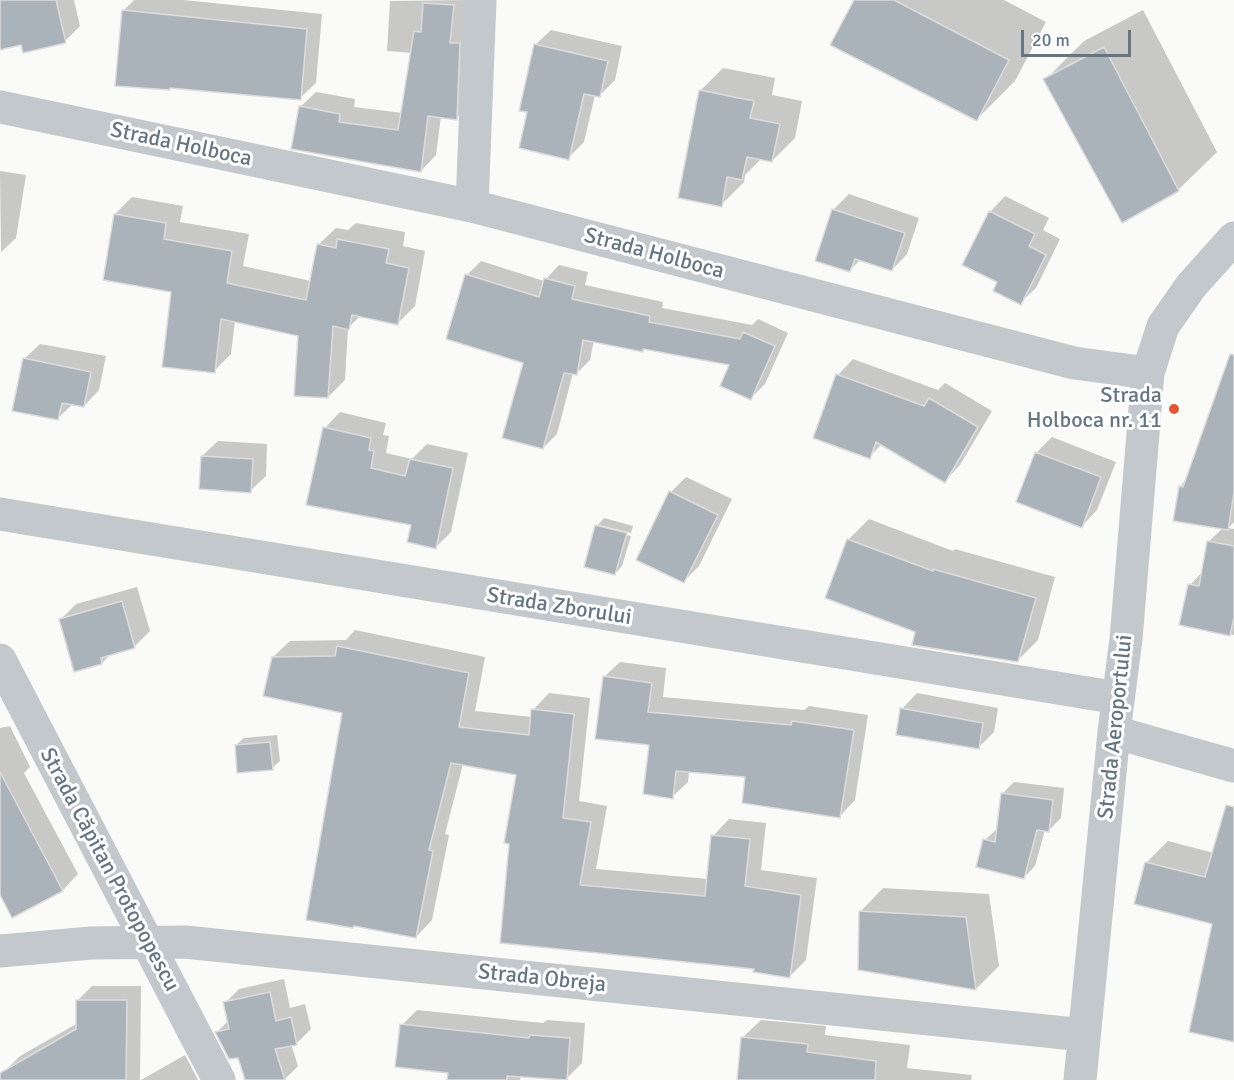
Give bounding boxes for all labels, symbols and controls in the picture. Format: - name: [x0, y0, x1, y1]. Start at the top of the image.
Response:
- scale bar: [1024, 18, 1134, 56]
- text: 20 m: [1032, 29, 1070, 51]
- street label: Strada Holboca: [108, 117, 254, 173]
- street label: Strada Holboca: [581, 223, 727, 285]
- place label: Strada Holboca nr. 11: [1027, 383, 1162, 434]
- marker: Strada Holboca nr. 11: [1167, 402, 1181, 416]
- street label: Strada Zborului: [485, 583, 633, 631]
- street label: Strada Aeroportului: [1093, 633, 1139, 821]
- street label: Strada Căpitan Protopopescu: [34, 744, 184, 996]
- street label: Strada Obreja: [477, 959, 607, 999]

